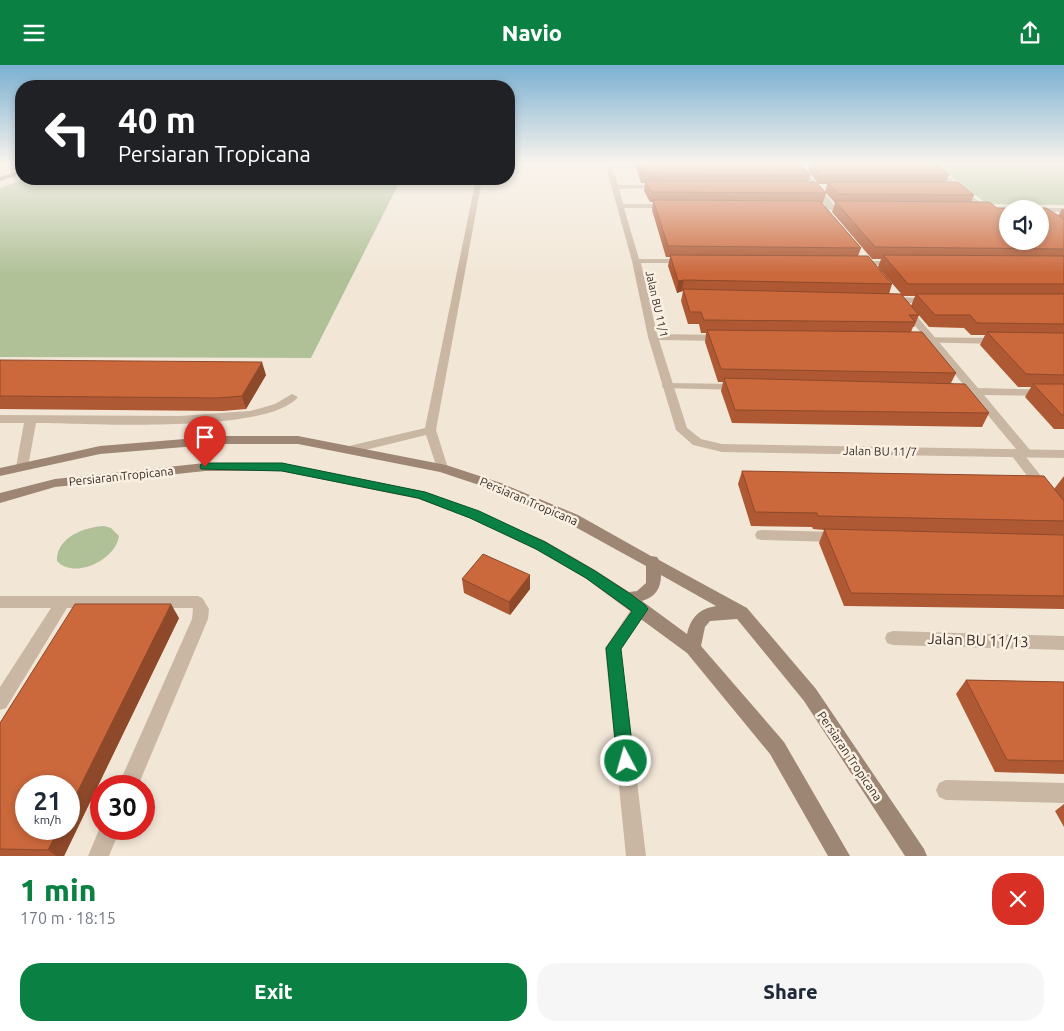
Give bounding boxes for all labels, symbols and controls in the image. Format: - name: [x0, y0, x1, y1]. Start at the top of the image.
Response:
- icon: menu: [20, 19, 48, 47]
- icon: share: [1016, 19, 1044, 47]
- text: Navio: [502, 20, 562, 45]
- icon: left: [35, 100, 100, 165]
- text: 40 m: [118, 100, 196, 140]
- text: Persiaran Tropicana: [118, 141, 311, 166]
- map controls: [999, 200, 1049, 250]
- button: sound: [999, 200, 1049, 250]
- street label: Jalan BU 11/1: [643, 269, 671, 339]
- pin: [184, 416, 226, 467]
- icon: arrive: [191, 423, 219, 451]
- street label: Jalan BU 11/7: [843, 444, 917, 458]
- street label: Persiaran Tropicana: [68, 464, 174, 488]
- street label: Persiaran Tropicana: [478, 474, 580, 528]
- street label: Jalan BU 11/13: [927, 630, 1029, 650]
- street label: Persiaran Tropicana: [815, 709, 885, 803]
- position arrow: [599, 734, 651, 786]
- speed limit sign: 30: [90, 775, 155, 840]
- text: 21: [33, 787, 62, 815]
- text: km/h: [34, 813, 61, 826]
- text: 1 min: [20, 873, 96, 907]
- button: close: [992, 873, 1044, 925]
- text: 170 m · 18:15: [20, 909, 116, 927]
- button: Exit: [20, 963, 527, 1021]
- button: Share: [537, 963, 1044, 1021]

